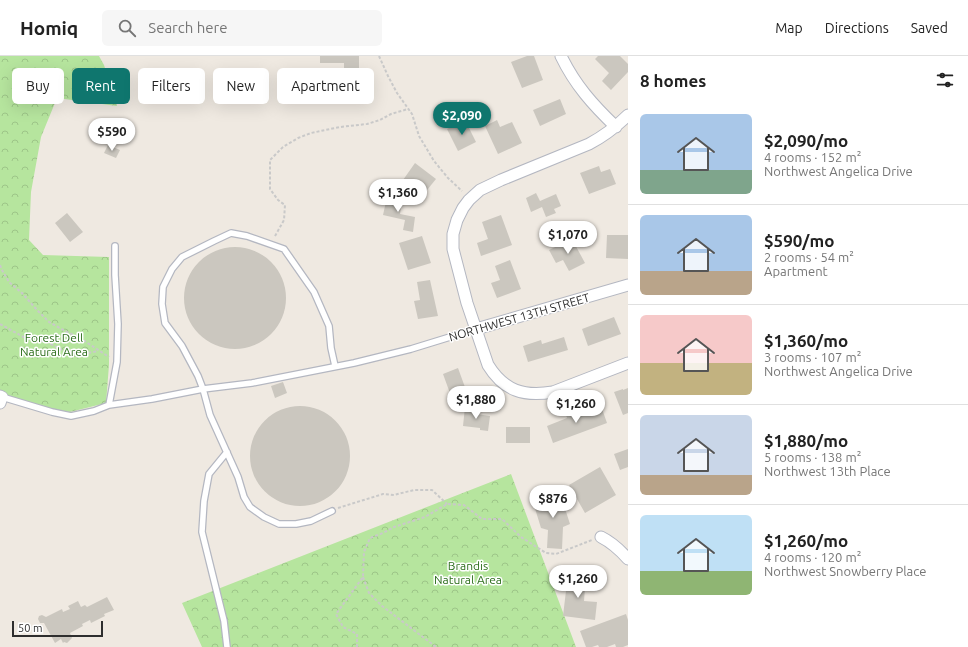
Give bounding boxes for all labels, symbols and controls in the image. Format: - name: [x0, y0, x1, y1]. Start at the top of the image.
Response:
- search box: [102, 10, 382, 46]
- text: Homiq: [20, 17, 78, 39]
- icon: search: [116, 17, 138, 39]
- text: Search here: [148, 19, 228, 36]
- text: Map: [775, 20, 803, 36]
- text: Directions: [825, 20, 889, 36]
- text: Saved: [911, 20, 948, 36]
- chip: Buy: [12, 68, 64, 104]
- chip: Rent: [72, 68, 130, 104]
- chip: Filters: [138, 68, 205, 104]
- chip: New: [213, 68, 269, 104]
- chip: Apartment: [277, 68, 374, 104]
- icon: filters: [934, 69, 956, 91]
- text: 8 homes: [640, 71, 706, 90]
- pin: $2,090: [429, 102, 495, 136]
- text: $2,090: [442, 108, 482, 122]
- pin: $590: [88, 118, 136, 152]
- text: $590: [97, 124, 127, 138]
- icon: home: [672, 130, 720, 178]
- text: $2,090/mo: [764, 131, 848, 150]
- text: 4 rooms · 152 m²: [764, 150, 861, 164]
- text: Northwest Angelica Drive: [764, 164, 913, 178]
- pin: $1,360: [365, 179, 431, 213]
- text: $1,360: [378, 185, 418, 199]
- pin: $1,070: [535, 221, 601, 255]
- text: $1,070: [548, 227, 588, 241]
- icon: home: [672, 231, 720, 279]
- text: $590/mo: [764, 231, 834, 250]
- text: 2 rooms · 54 m²: [764, 250, 854, 264]
- text: Apartment: [764, 264, 828, 278]
- street label: NORTHWEST 13TH STREET: [447, 291, 591, 343]
- park label: Forest Dell Natural Area: [20, 331, 88, 358]
- icon: home: [672, 331, 720, 379]
- text: $1,360/mo: [764, 331, 848, 350]
- text: 3 rooms · 107 m²: [764, 350, 861, 364]
- text: Northwest Angelica Drive: [764, 364, 913, 378]
- pin: $1,880: [443, 386, 509, 420]
- pin: $1,260: [543, 390, 609, 424]
- text: $1,880: [456, 392, 496, 406]
- text: $1,260: [556, 396, 596, 410]
- icon: home: [672, 431, 720, 479]
- text: $1,880/mo: [764, 431, 848, 450]
- text: 5 rooms · 138 m²: [764, 450, 861, 464]
- text: Northwest 13th Place: [764, 464, 891, 478]
- pin: $876: [529, 485, 577, 519]
- text: $876: [538, 491, 568, 505]
- icon: home: [672, 531, 720, 579]
- text: $1,260/mo: [764, 531, 848, 550]
- text: 4 rooms · 120 m²: [764, 550, 861, 564]
- park label: Brandis Natural Area: [434, 559, 502, 586]
- text: Northwest Snowberry Place: [764, 564, 926, 578]
- pin: $1,260: [545, 565, 611, 599]
- text: $1,260: [558, 571, 598, 585]
- scale bar: [12, 619, 103, 638]
- text: 50 m: [18, 622, 42, 634]

